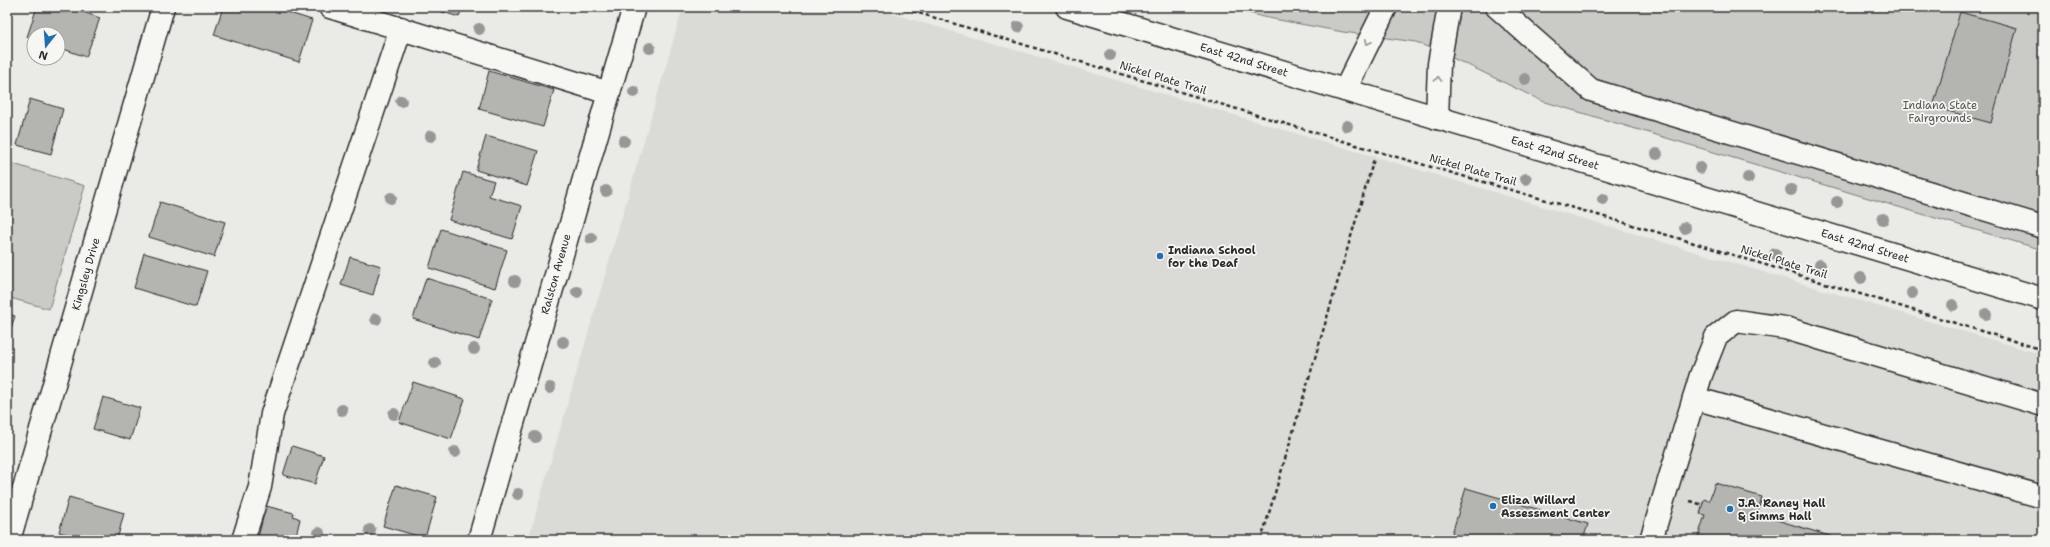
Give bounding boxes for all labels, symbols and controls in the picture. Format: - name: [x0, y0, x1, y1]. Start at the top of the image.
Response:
- north arrow: [26, 26, 66, 66]
- one-way arrow: [1366, 38, 1373, 45]
- street label: East 42nd Street: [1198, 39, 1290, 81]
- text: N: [37, 47, 50, 64]
- street label: Nickel Plate Trail: [1118, 58, 1209, 99]
- one-way arrow: [1434, 76, 1443, 82]
- park label: Indiana State Fairgrounds: [1903, 98, 1977, 126]
- street label: East 42nd Street: [1509, 132, 1601, 174]
- street label: Nickel Plate Trail: [1428, 150, 1519, 190]
- street label: East 42nd Street: [1819, 225, 1911, 267]
- street label: Ralston Avenue: [537, 232, 575, 316]
- street label: Kingsley Drive: [68, 236, 104, 312]
- street label: Nickel Plate Trail: [1739, 242, 1830, 283]
- place label: Indiana School for the Deaf: [1168, 243, 1256, 271]
- marker: Indiana School for the Deaf: [1155, 251, 1165, 261]
- place label: Eliza Willard Assessment Center: [1501, 493, 1610, 521]
- place label: J.A. Raney Hall & Simms Hall: [1738, 496, 1826, 524]
- marker: Eliza Willard Assessment Center: [1488, 501, 1498, 511]
- marker: J.A. Raney Hall & Simms Hall: [1725, 504, 1735, 514]

